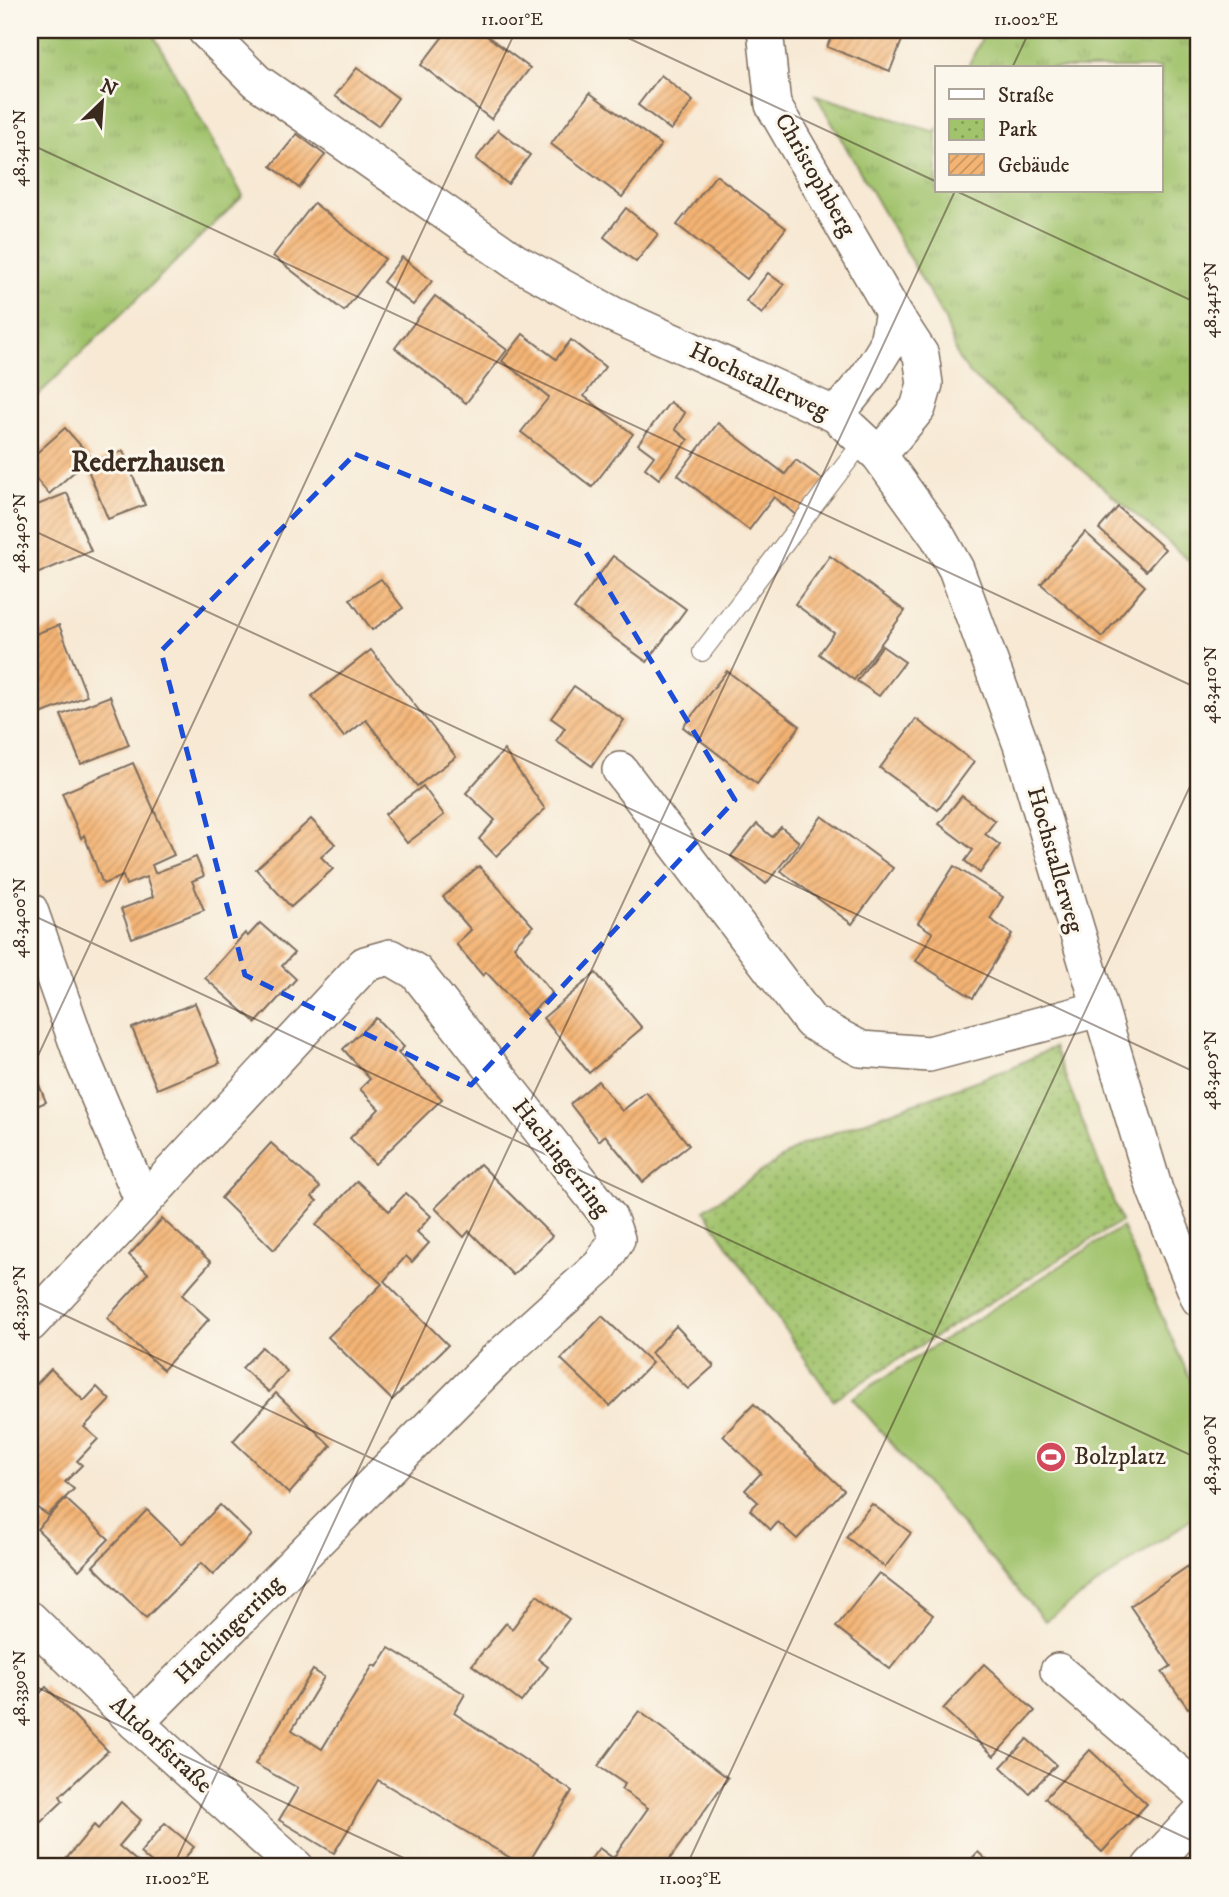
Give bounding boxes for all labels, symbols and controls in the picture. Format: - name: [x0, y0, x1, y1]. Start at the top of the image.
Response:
- text: 11.001°E: [481, 9, 543, 31]
- text: 11.002°E: [994, 9, 1058, 31]
- north arrow: [66, 66, 136, 136]
- legend: [935, 66, 1162, 192]
- text: N: [97, 74, 121, 102]
- text: Straße: [998, 83, 1054, 109]
- street label: Christophberg: [768, 108, 862, 242]
- text: 48.3410°N: [9, 109, 31, 187]
- text: Park: [998, 117, 1038, 143]
- text: Gebäude: [998, 153, 1070, 179]
- text: 48.3415°N: [1200, 261, 1222, 338]
- street label: Hochstallerweg: [684, 336, 834, 427]
- district label: Rederzhausen: [71, 445, 225, 480]
- text: 48.3405°N: [9, 493, 31, 573]
- text: 48.3410°N: [1200, 646, 1222, 724]
- street label: Hochstallerweg: [1020, 783, 1090, 937]
- text: 48.3400°N: [9, 877, 31, 958]
- text: 48.3405°N: [1200, 1030, 1222, 1110]
- street label: Hachingerring: [506, 1093, 617, 1223]
- text: 48.3395°N: [9, 1265, 31, 1341]
- text: 48.3400°N: [1200, 1414, 1222, 1495]
- sports icon: Bolzplatz: [1034, 1440, 1068, 1474]
- place label: Bolzplatz: [1074, 1442, 1166, 1472]
- street label: Hachingerring: [168, 1569, 290, 1691]
- text: 48.3390°N: [9, 1650, 31, 1726]
- street label: Altdorfstraße: [103, 1690, 219, 1800]
- text: 11.002°E: [145, 1868, 209, 1890]
- text: 11.003°E: [659, 1868, 721, 1890]

